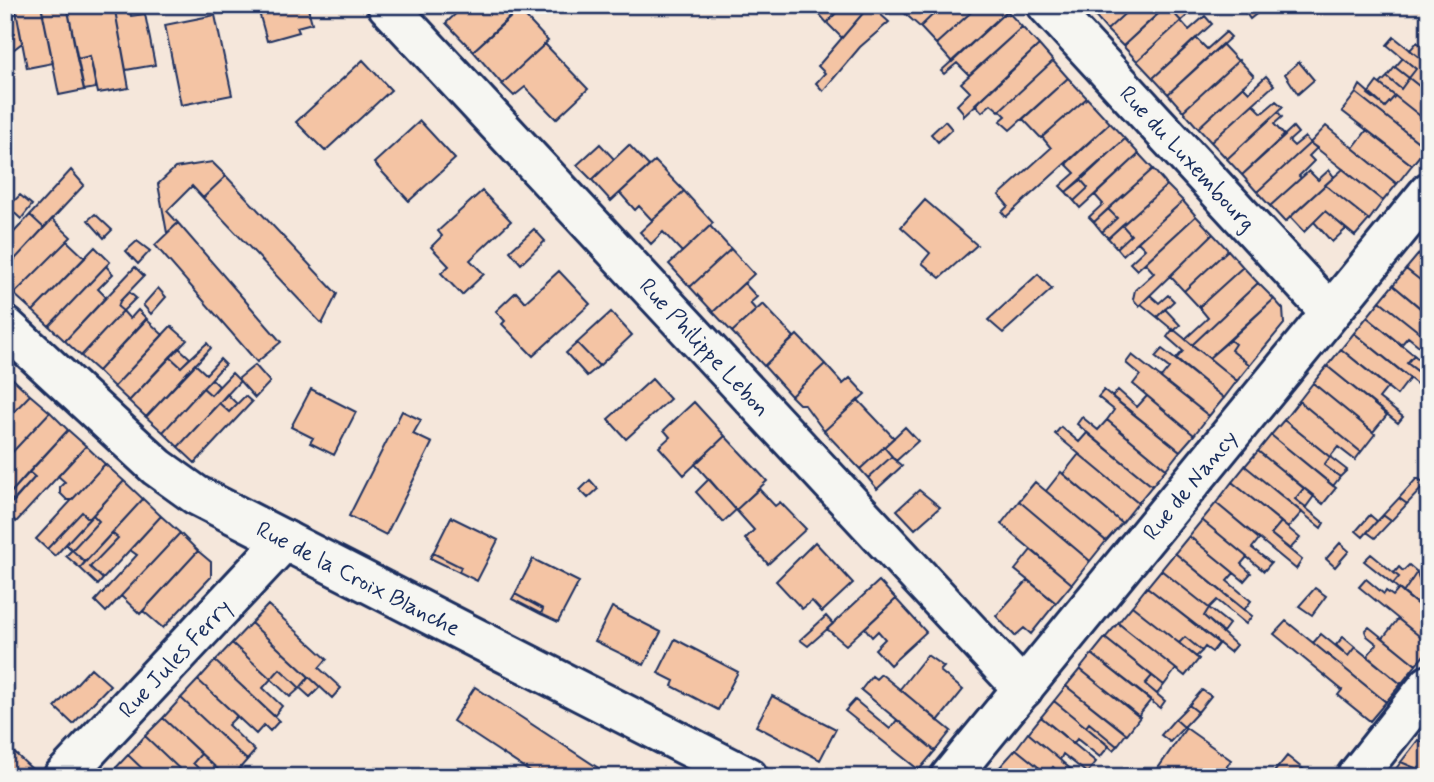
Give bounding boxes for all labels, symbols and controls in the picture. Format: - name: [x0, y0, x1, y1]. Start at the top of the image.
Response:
- street label: Rue du Luxembourg: [1112, 80, 1261, 238]
- street label: Rue Philippe Lebon: [632, 273, 775, 424]
- street label: Rue de Nancy: [1137, 424, 1245, 547]
- street label: Rue de la Croix Blanche: [251, 515, 465, 645]
- street label: Rue Jules Ferry: [113, 594, 239, 725]

